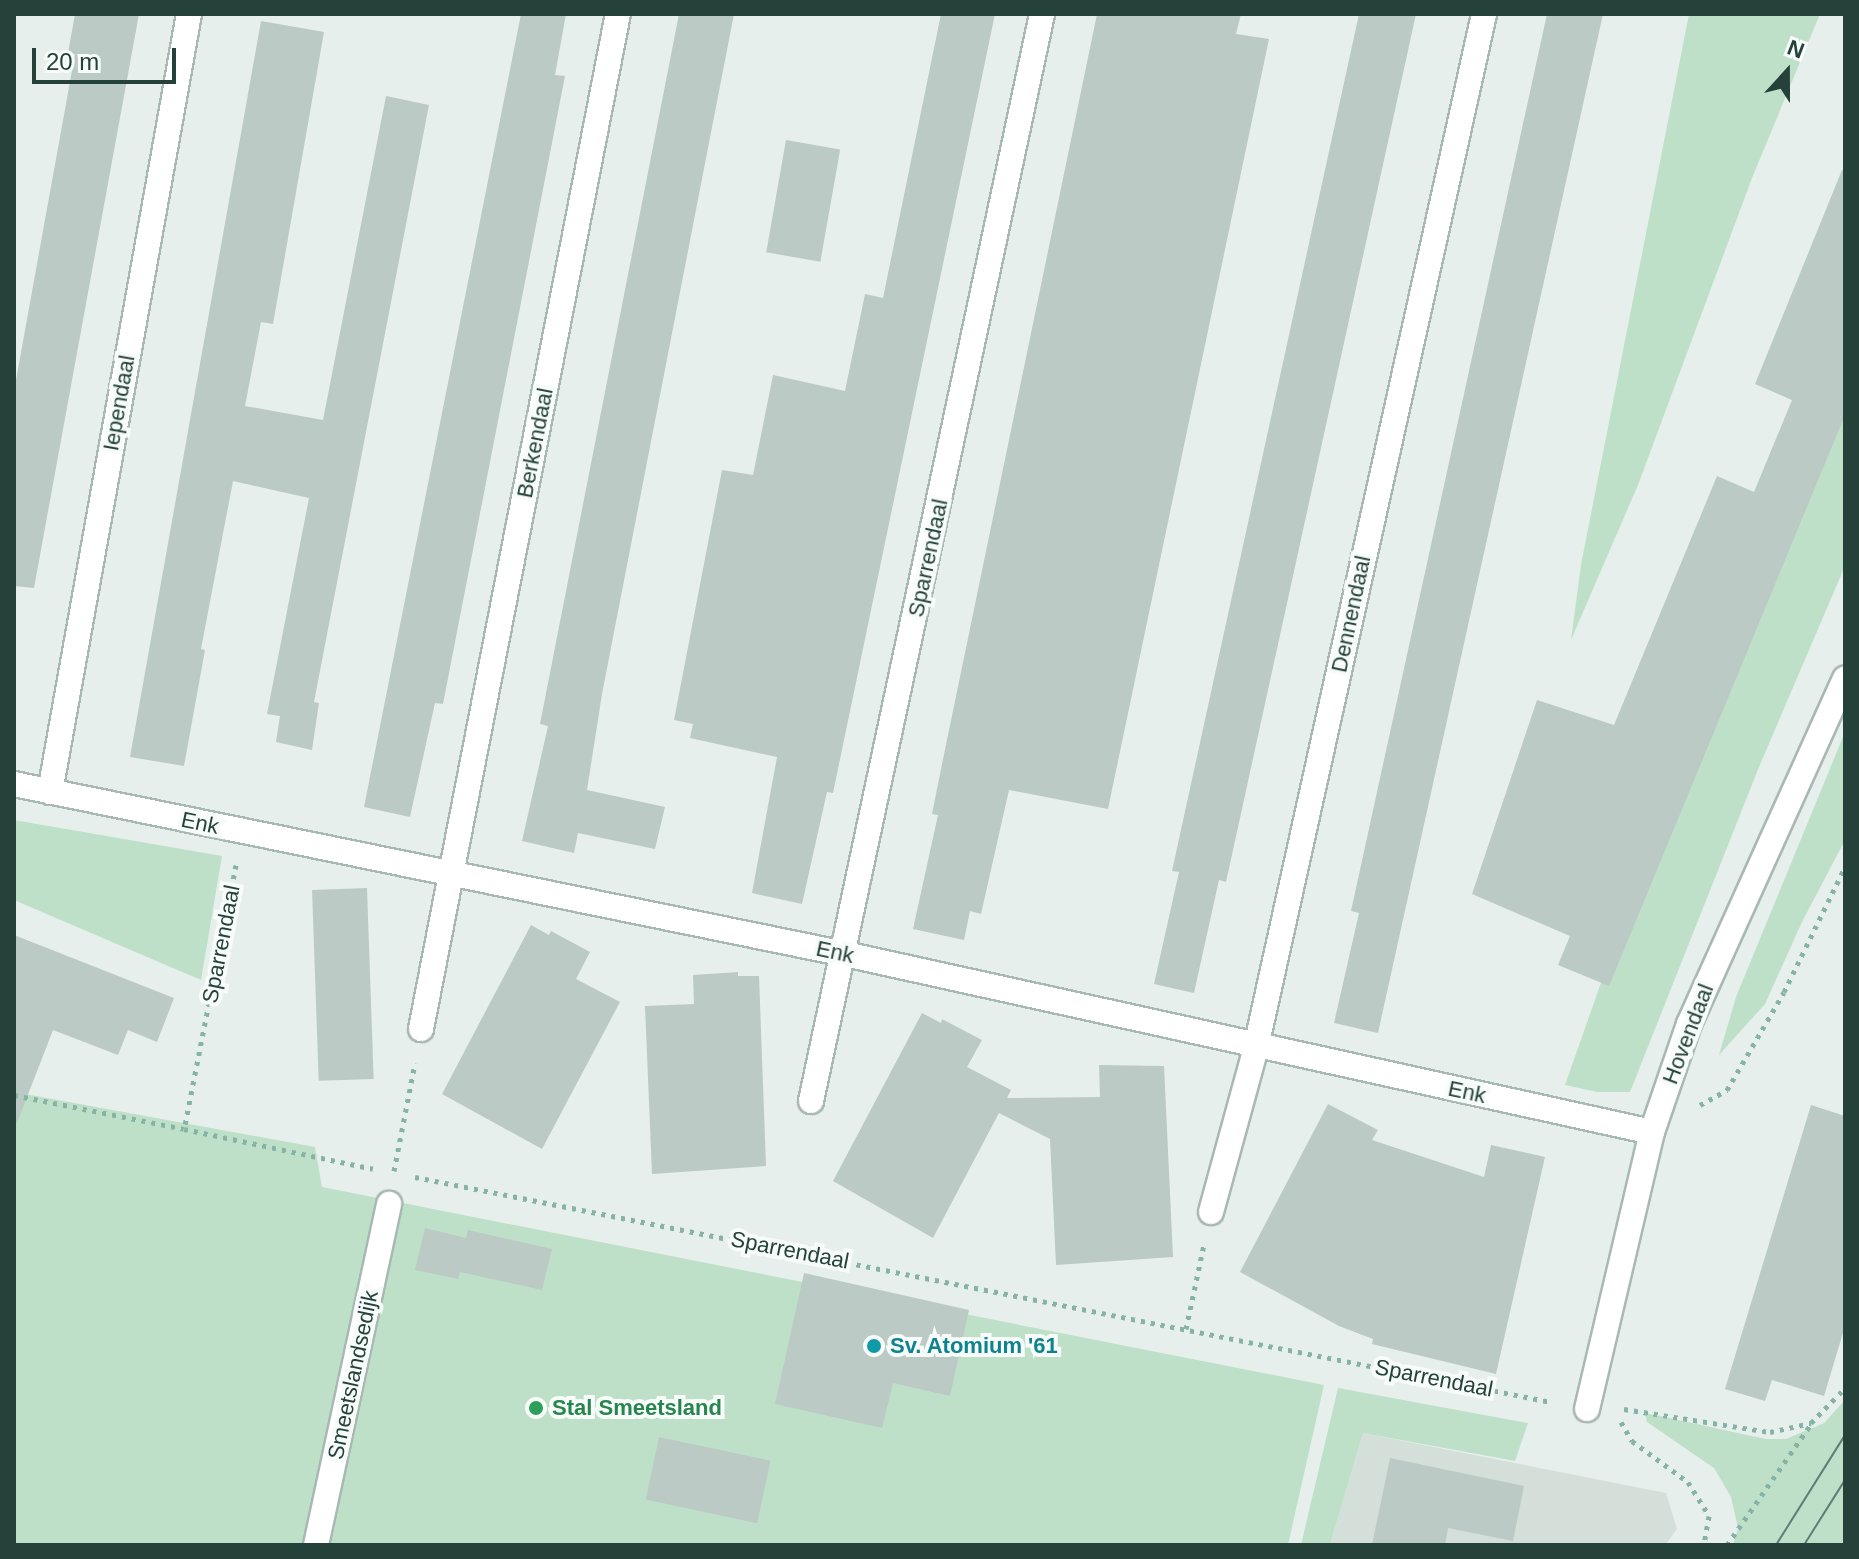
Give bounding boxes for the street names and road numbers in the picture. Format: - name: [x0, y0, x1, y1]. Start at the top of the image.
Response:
- street label: Iependaal: [98, 353, 140, 453]
- street label: Berkendaal: [511, 386, 559, 500]
- street label: Sparrendaal: [903, 497, 953, 619]
- street label: Dennendaal: [1326, 553, 1376, 675]
- street label: Enk: [179, 806, 221, 840]
- street label: Sparrendaal: [197, 883, 245, 1005]
- street label: Enk: [814, 935, 856, 969]
- street label: Hovendaal: [1657, 980, 1719, 1088]
- street label: Enk: [1446, 1075, 1488, 1109]
- street label: Sparrendaal: [729, 1226, 851, 1274]
- street label: Smeetslandsedijk: [322, 1288, 384, 1462]
- street label: Sparrendaal: [1373, 1354, 1495, 1402]

